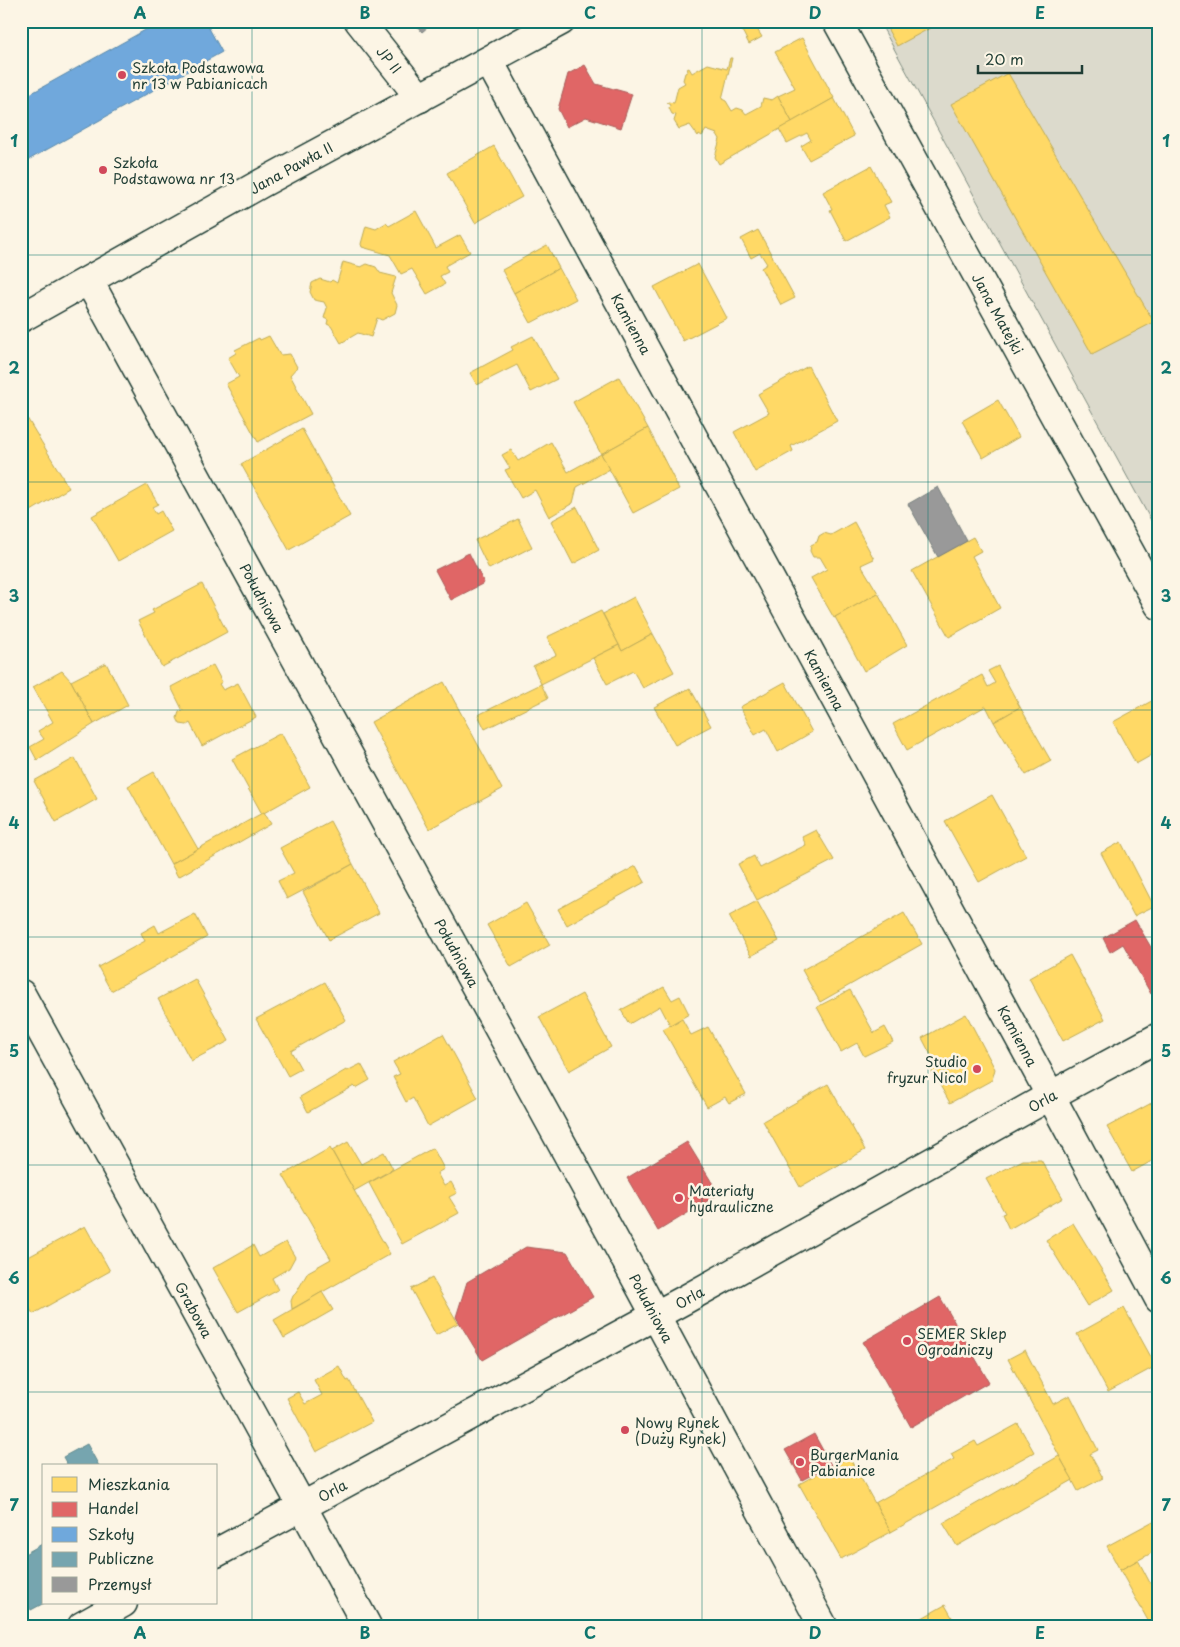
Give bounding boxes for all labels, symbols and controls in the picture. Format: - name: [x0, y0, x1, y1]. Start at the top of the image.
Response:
- text: A: [134, 0, 147, 24]
- text: B: [360, 0, 371, 24]
- text: C: [584, 0, 596, 24]
- text: D: [809, 0, 821, 24]
- text: E: [1035, 0, 1045, 24]
- street label: JP II: [372, 41, 407, 78]
- scale bar: [978, 42, 1081, 74]
- text: 20 m: [985, 47, 1024, 70]
- place label: Szkoła Podstawowa nr 13 w Pabianicach: [132, 57, 268, 94]
- marker: Szkoła Podstawowa nr 13 w Pabianicach: [116, 69, 128, 81]
- text: 1: [10, 128, 18, 152]
- text: 1: [1162, 128, 1170, 152]
- street label: Jana Pawła II: [245, 136, 336, 199]
- place label: Szkoła Podstawowa nr 13: [113, 152, 235, 189]
- marker: Szkoła Podstawowa nr 13: [97, 164, 109, 176]
- street label: Jana Matejki: [967, 269, 1029, 358]
- street label: Kamienna: [606, 289, 657, 358]
- text: 2: [8, 355, 20, 379]
- text: 2: [1160, 355, 1172, 379]
- street label: Południowa: [235, 559, 290, 636]
- text: 3: [9, 583, 19, 607]
- text: 3: [1161, 583, 1171, 607]
- street label: Kamienna: [800, 645, 850, 714]
- text: 4: [9, 810, 20, 834]
- text: 4: [1161, 810, 1172, 834]
- street label: Południowa: [430, 915, 485, 991]
- street label: Kamienna: [993, 1001, 1043, 1070]
- text: 5: [9, 1038, 19, 1062]
- text: 5: [1161, 1038, 1171, 1062]
- place label: Studio fryzur Nicol: [887, 1051, 967, 1088]
- marker: Studio fryzur Nicol: [971, 1063, 983, 1075]
- street label: Orla: [1024, 1084, 1060, 1117]
- place label: Materiały hydrauliczne: [689, 1180, 774, 1217]
- marker: Materiały hydrauliczne: [673, 1192, 685, 1204]
- text: 6: [8, 1265, 20, 1289]
- text: 6: [1160, 1265, 1172, 1289]
- street label: Południowa: [624, 1270, 679, 1347]
- street label: Grabowa: [170, 1278, 218, 1342]
- street label: Orla: [671, 1281, 708, 1314]
- place label: SEMER Sklep Ogrodniczy: [917, 1323, 1007, 1360]
- marker: SEMER Sklep Ogrodniczy: [901, 1335, 913, 1347]
- place label: Nowy Rynek (Duży Rynek): [635, 1412, 726, 1449]
- marker: Nowy Rynek (Duży Rynek): [619, 1424, 631, 1436]
- place label: BurgerMania Pabianice: [810, 1444, 899, 1481]
- marker: BurgerMania Pabianice: [794, 1456, 806, 1468]
- legend: [42, 1464, 218, 1604]
- text: Mieszkania: [88, 1472, 170, 1495]
- street label: Orla: [314, 1474, 351, 1507]
- text: 7: [9, 1492, 19, 1516]
- text: 7: [1161, 1492, 1171, 1516]
- text: Handel: [88, 1496, 139, 1519]
- text: Szkoły: [88, 1522, 134, 1545]
- text: Publiczne: [88, 1546, 154, 1569]
- text: Przemysł: [88, 1572, 152, 1595]
- text: A: [134, 1620, 147, 1644]
- text: B: [360, 1620, 371, 1644]
- text: C: [584, 1620, 596, 1644]
- text: D: [809, 1620, 821, 1644]
- text: E: [1035, 1620, 1045, 1644]

